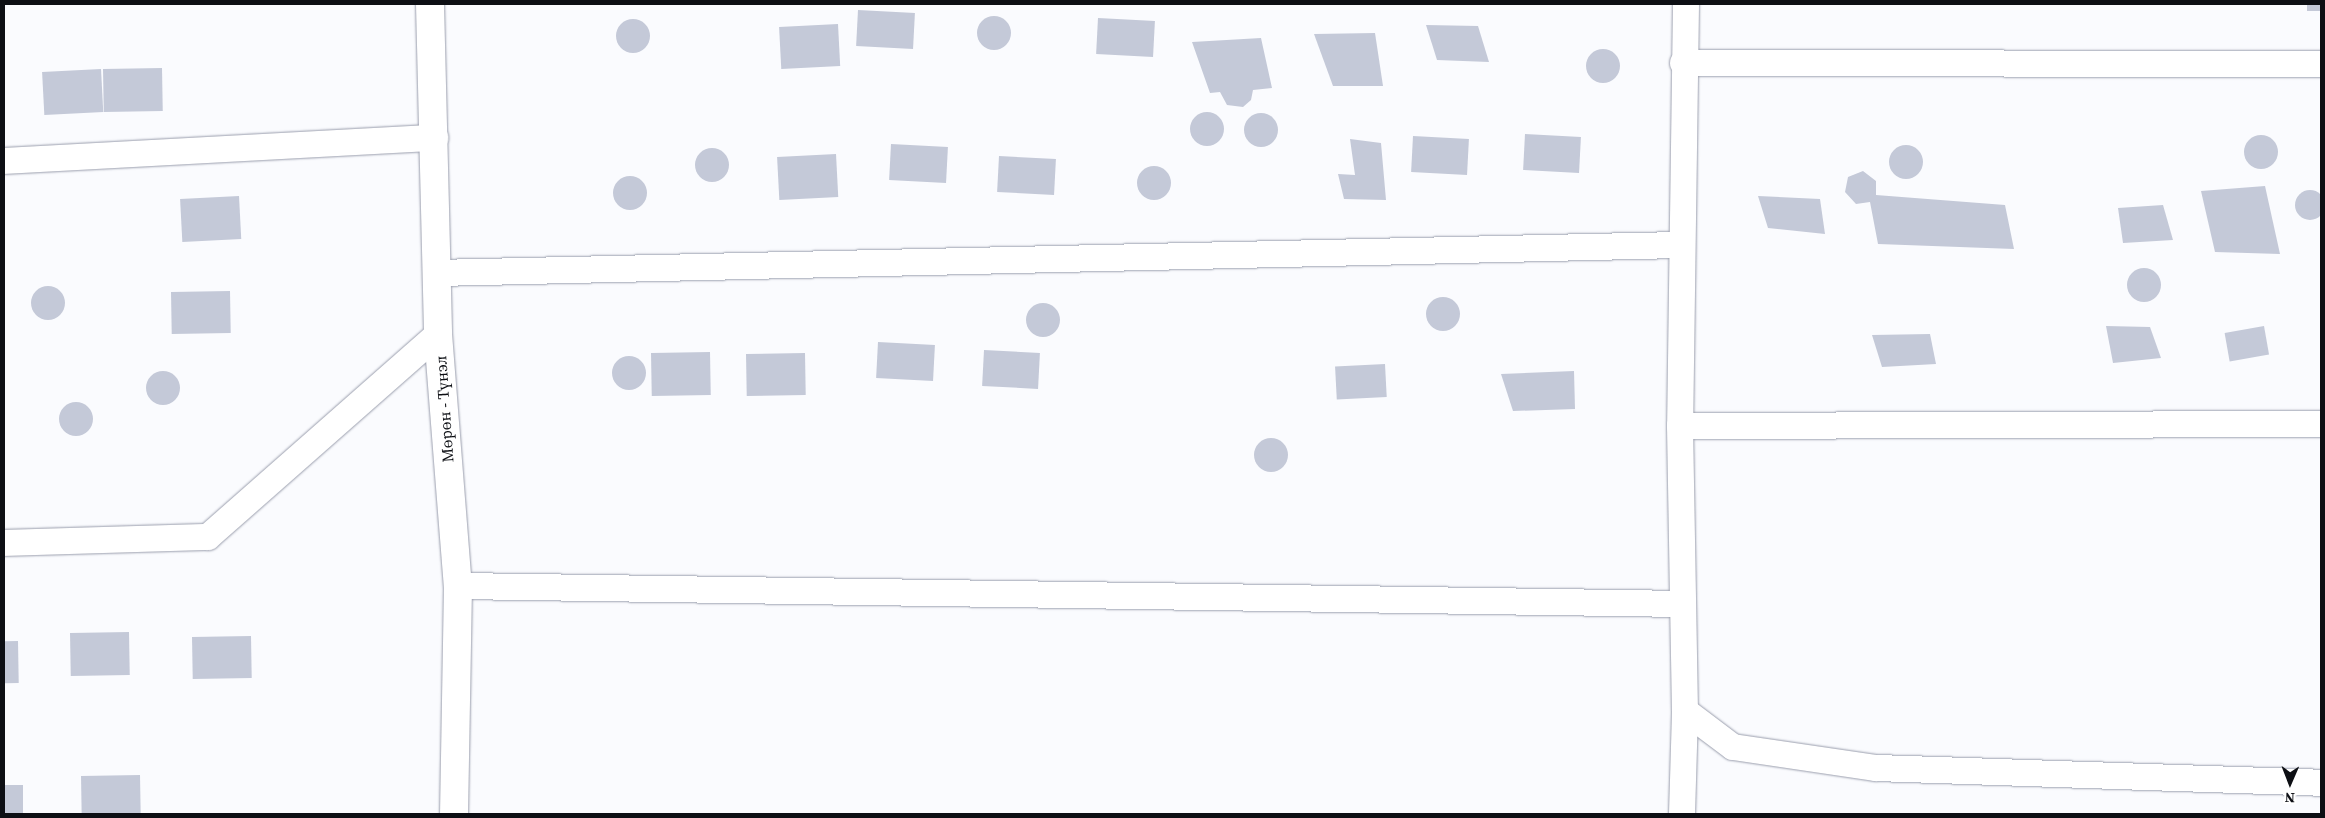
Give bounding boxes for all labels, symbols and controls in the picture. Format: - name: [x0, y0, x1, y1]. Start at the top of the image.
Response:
- street label: Мөрөн - Түнэл: [431, 355, 457, 463]
- north arrow: [2265, 758, 2315, 808]
- text: N: [2284, 788, 2295, 808]

